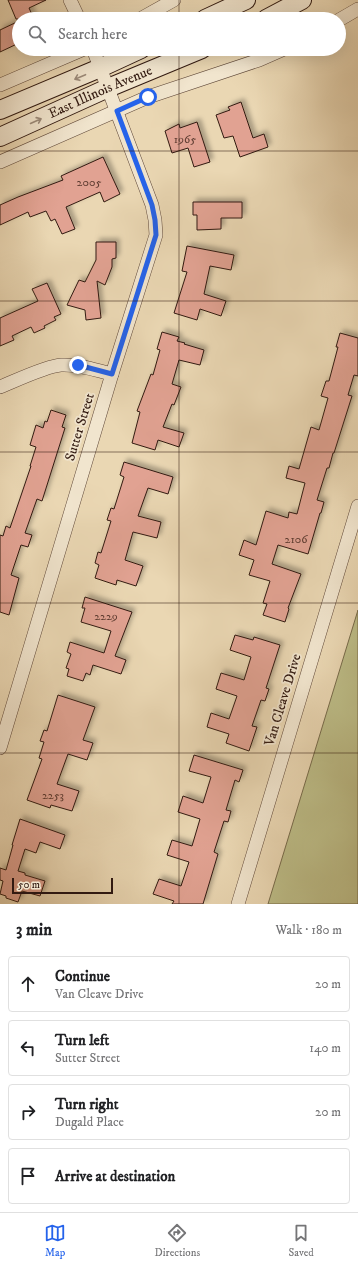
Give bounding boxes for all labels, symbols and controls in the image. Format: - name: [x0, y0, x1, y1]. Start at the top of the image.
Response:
- search box: [12, 12, 346, 56]
- icon: search: [26, 23, 48, 45]
- text: Search here: [58, 25, 127, 44]
- street label: East Illinois Avenue: [46, 62, 155, 123]
- one-way arrow: [74, 73, 86, 81]
- route start: [139, 88, 157, 106]
- one-way arrow: [29, 117, 41, 124]
- house number: 1965: [174, 132, 196, 147]
- house number: 2005: [77, 175, 101, 190]
- route end: [69, 356, 87, 374]
- street label: Sutter Street: [61, 390, 99, 463]
- house number: 2106: [285, 532, 308, 547]
- house number: 2229: [94, 609, 118, 624]
- street label: Van Cleave Drive: [260, 652, 306, 749]
- house number: 2253: [42, 788, 64, 803]
- scale bar: [12, 876, 113, 895]
- text: 50 m: [18, 878, 40, 892]
- text: 3 min: [16, 919, 52, 941]
- text: Walk · 180 m: [275, 922, 342, 938]
- text: Continue: [55, 967, 110, 986]
- icon: ahead: [17, 973, 39, 995]
- text: 20 m: [315, 976, 341, 992]
- text: Van Cleave Drive: [55, 986, 144, 1002]
- text: Turn left: [55, 1031, 109, 1050]
- icon: left: [17, 1037, 39, 1059]
- text: 140 m: [309, 1040, 341, 1056]
- text: Sutter Street: [55, 1050, 120, 1066]
- text: Turn right: [55, 1095, 118, 1114]
- icon: right: [17, 1101, 39, 1123]
- text: 20 m: [315, 1104, 341, 1120]
- text: Dugald Place: [55, 1114, 124, 1130]
- icon: arrive: [17, 1165, 39, 1187]
- text: Arrive at destination: [55, 1167, 175, 1186]
- tab: Map: [44, 1222, 66, 1260]
- tab: Directions: [155, 1222, 200, 1260]
- tab: Saved: [289, 1222, 314, 1260]

